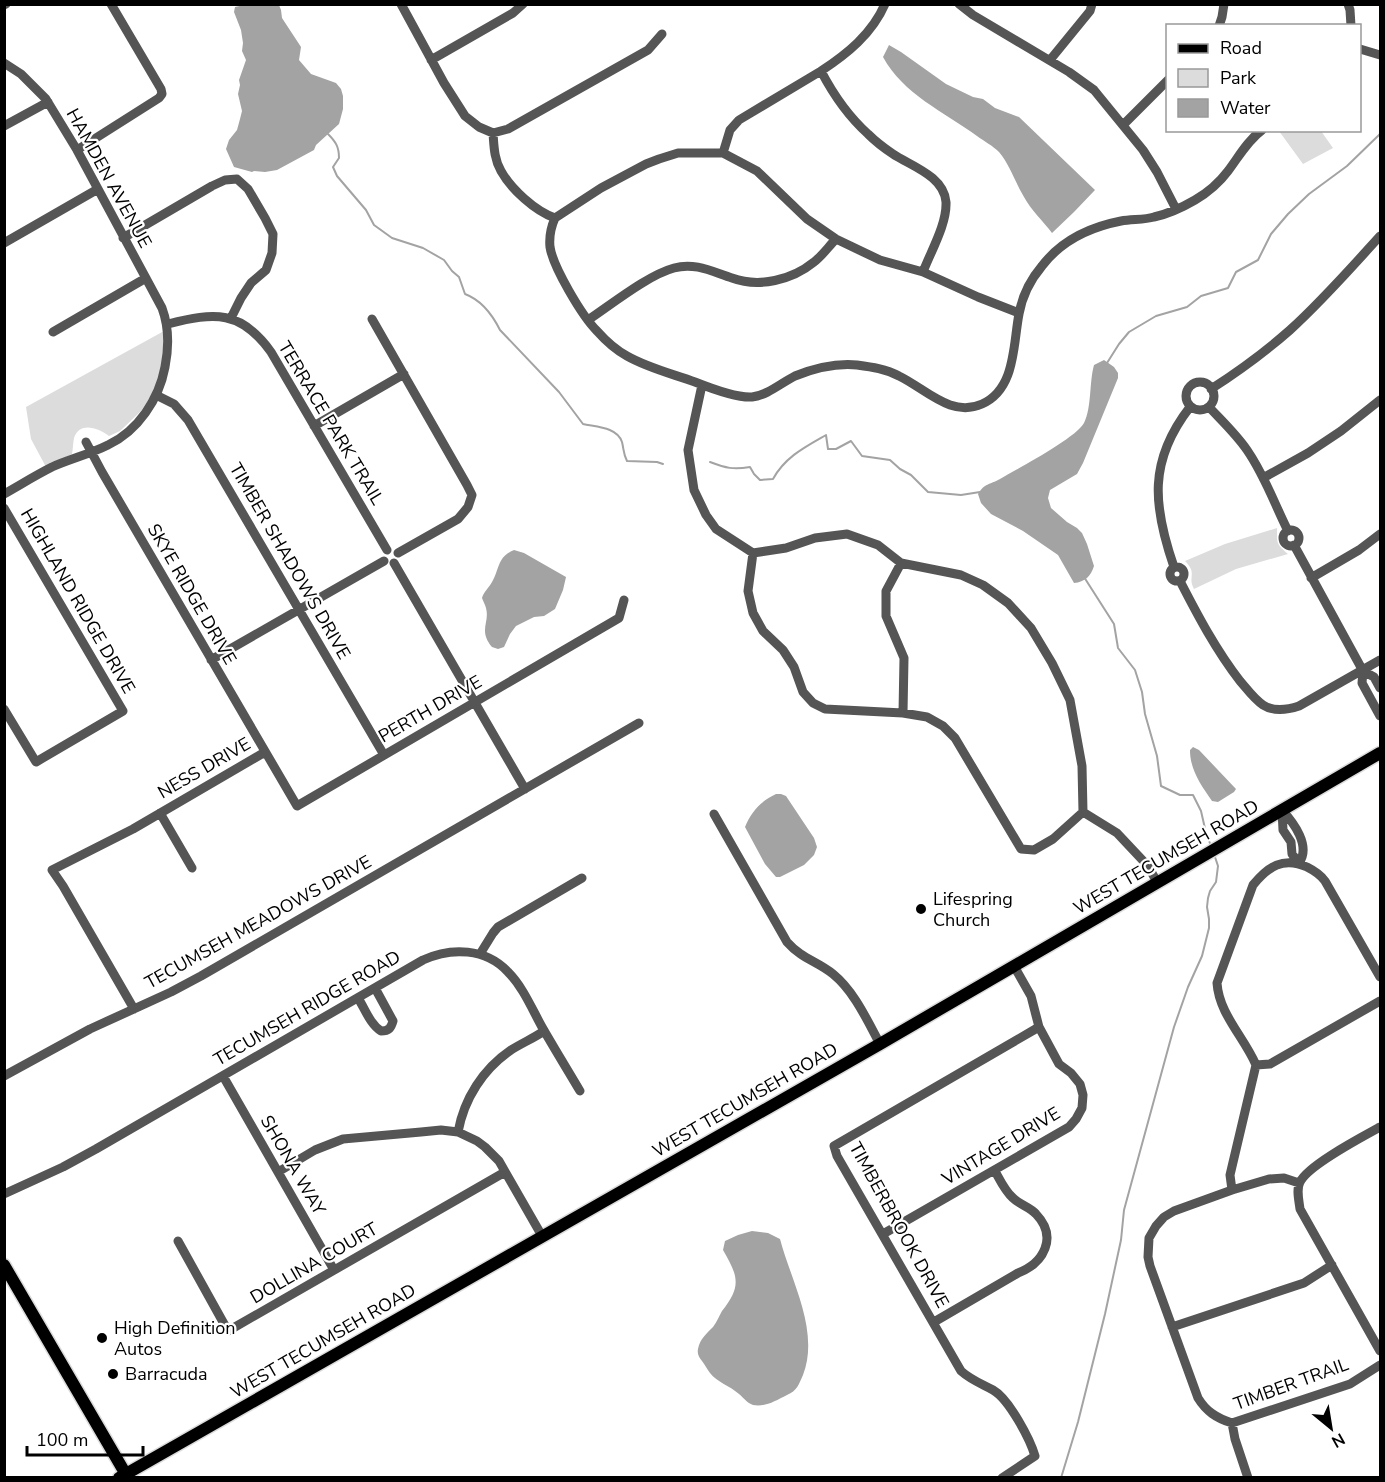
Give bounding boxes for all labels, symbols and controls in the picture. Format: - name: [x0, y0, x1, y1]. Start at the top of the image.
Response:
- legend: [1166, 24, 1361, 132]
- text: Road: [1220, 36, 1262, 60]
- text: Park: [1220, 66, 1257, 90]
- text: Water: [1220, 96, 1271, 120]
- street label: HAMDEN AVENUE: [61, 104, 157, 252]
- street label: TERRACE PARK TRAIL: [273, 337, 389, 509]
- street label: TIMBER SHADOWS DRIVE: [224, 458, 356, 664]
- street label: HIGHLAND RIDGE DRIVE: [15, 504, 141, 698]
- street label: SKYE RIDGE DRIVE: [142, 519, 242, 669]
- street label: PERTH DRIVE: [374, 670, 486, 748]
- street label: NESS DRIVE: [153, 732, 255, 804]
- street label: WEST TECUMSEH ROAD: [1069, 794, 1263, 920]
- street label: TECUMSEH MEADOWS DRIVE: [140, 850, 376, 994]
- place label: Lifespring Church: [933, 887, 1013, 932]
- marker: Lifespring Church: [914, 902, 928, 916]
- street label: TECUMSEH RIDGE ROAD: [209, 945, 405, 1071]
- street label: WEST TECUMSEH ROAD: [648, 1037, 842, 1163]
- street label: VINTAGE DRIVE: [937, 1101, 1065, 1191]
- street label: SHONA WAY: [255, 1111, 331, 1219]
- street label: TIMBERBROOK DRIVE: [843, 1138, 955, 1312]
- street label: DOLLINA COURT: [246, 1217, 382, 1309]
- street label: WEST TECUMSEH ROAD: [226, 1278, 420, 1404]
- place label: High Definition Autos: [114, 1316, 235, 1361]
- marker: High Definition Autos: [95, 1331, 109, 1345]
- street label: TIMBER TRAIL: [1230, 1352, 1352, 1416]
- place label: Barracuda: [125, 1362, 208, 1386]
- marker: Barracuda: [106, 1367, 120, 1381]
- north arrow: [1301, 1398, 1361, 1458]
- scale bar: [27, 1419, 142, 1457]
- text: 100 m: [36, 1428, 88, 1452]
- text: N: [1327, 1428, 1349, 1453]

